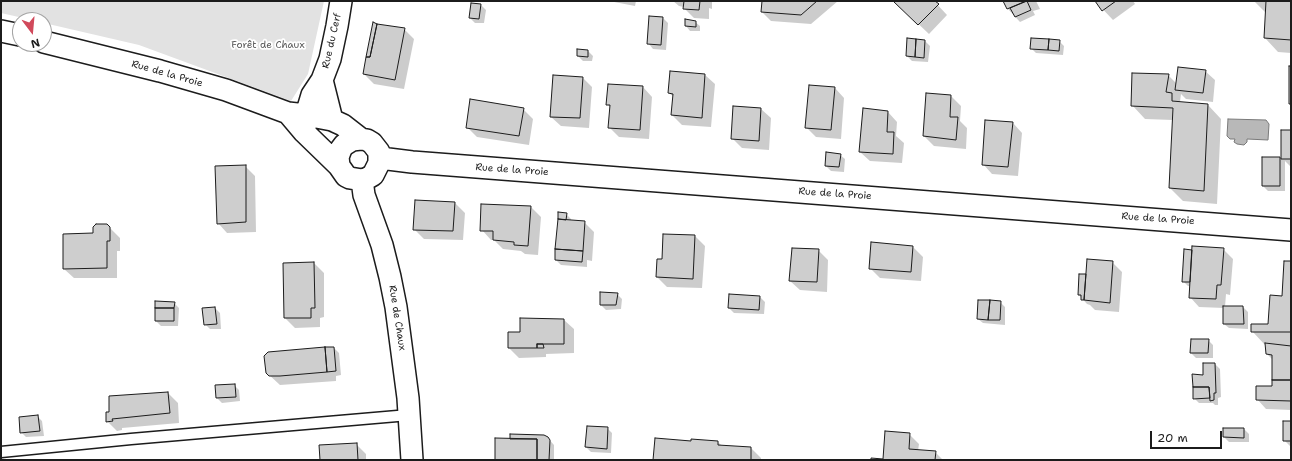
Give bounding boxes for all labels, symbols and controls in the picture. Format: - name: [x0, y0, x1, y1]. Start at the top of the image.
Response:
- north arrow: [12, 12, 52, 52]
- street label: Rue du Cerf: [320, 12, 344, 70]
- text: N: [29, 35, 41, 51]
- park label: Forêt de Chaux: [231, 39, 305, 51]
- street label: Rue de la Proie: [130, 58, 204, 90]
- street label: Rue de la Proie: [475, 161, 549, 179]
- street label: Rue de la Proie: [798, 185, 872, 203]
- street label: Rue de la Proie: [1121, 210, 1195, 228]
- street label: Rue de Chaux: [386, 284, 408, 352]
- scale bar: [1152, 423, 1224, 449]
- text: 20 m: [1157, 430, 1188, 446]

